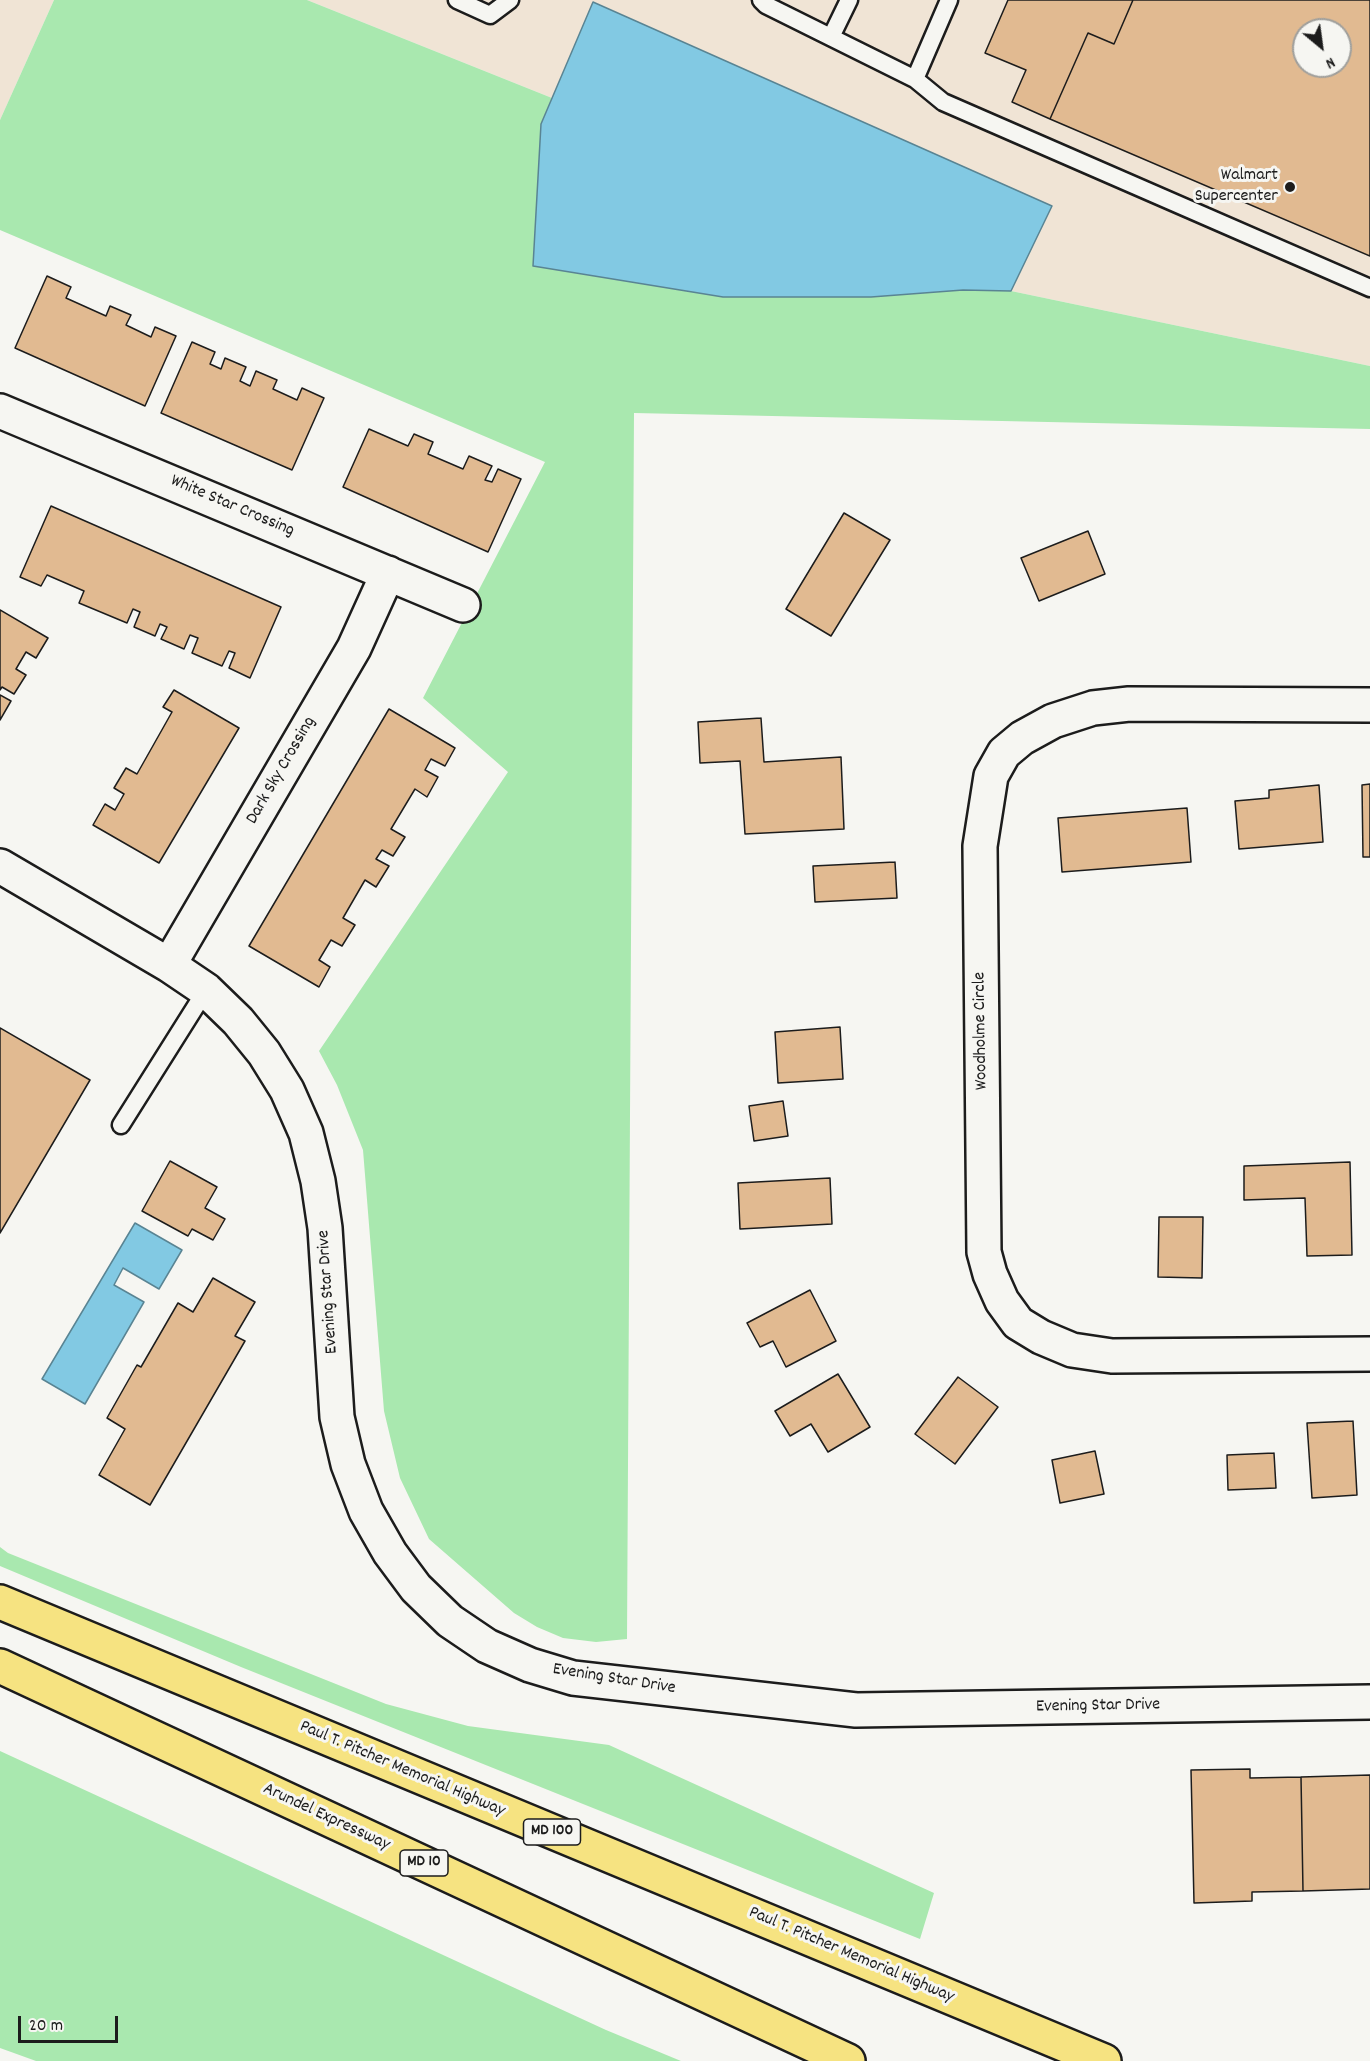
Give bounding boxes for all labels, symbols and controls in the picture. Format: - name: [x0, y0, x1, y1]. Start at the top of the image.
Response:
- north arrow: [1292, 18, 1352, 78]
- text: N: [1321, 50, 1339, 74]
- place label: Walmart Supercenter: [1195, 166, 1278, 208]
- marker: Walmart Supercenter: [1283, 180, 1297, 194]
- street label: White Star Crossing: [167, 471, 297, 543]
- street label: Dark Sky Crossing: [242, 713, 322, 829]
- street label: Woodholme Circle: [970, 972, 994, 1090]
- street label: Evening Star Drive: [314, 1229, 344, 1355]
- street label: Evening Star Drive: [551, 1660, 677, 1700]
- street label: Evening Star Drive: [1036, 1695, 1160, 1719]
- street label: Paul T. Pitcher Memorial Highway: [296, 1717, 508, 1823]
- street label: Arundel Expressway: [259, 1779, 393, 1857]
- road number: MD 100: [524, 1819, 580, 1845]
- road number: MD 10: [400, 1850, 448, 1876]
- street label: Paul T. Pitcher Memorial Highway: [745, 1903, 957, 2009]
- scale bar: [21, 2004, 122, 2042]
- text: 20 m: [29, 2014, 63, 2039]

